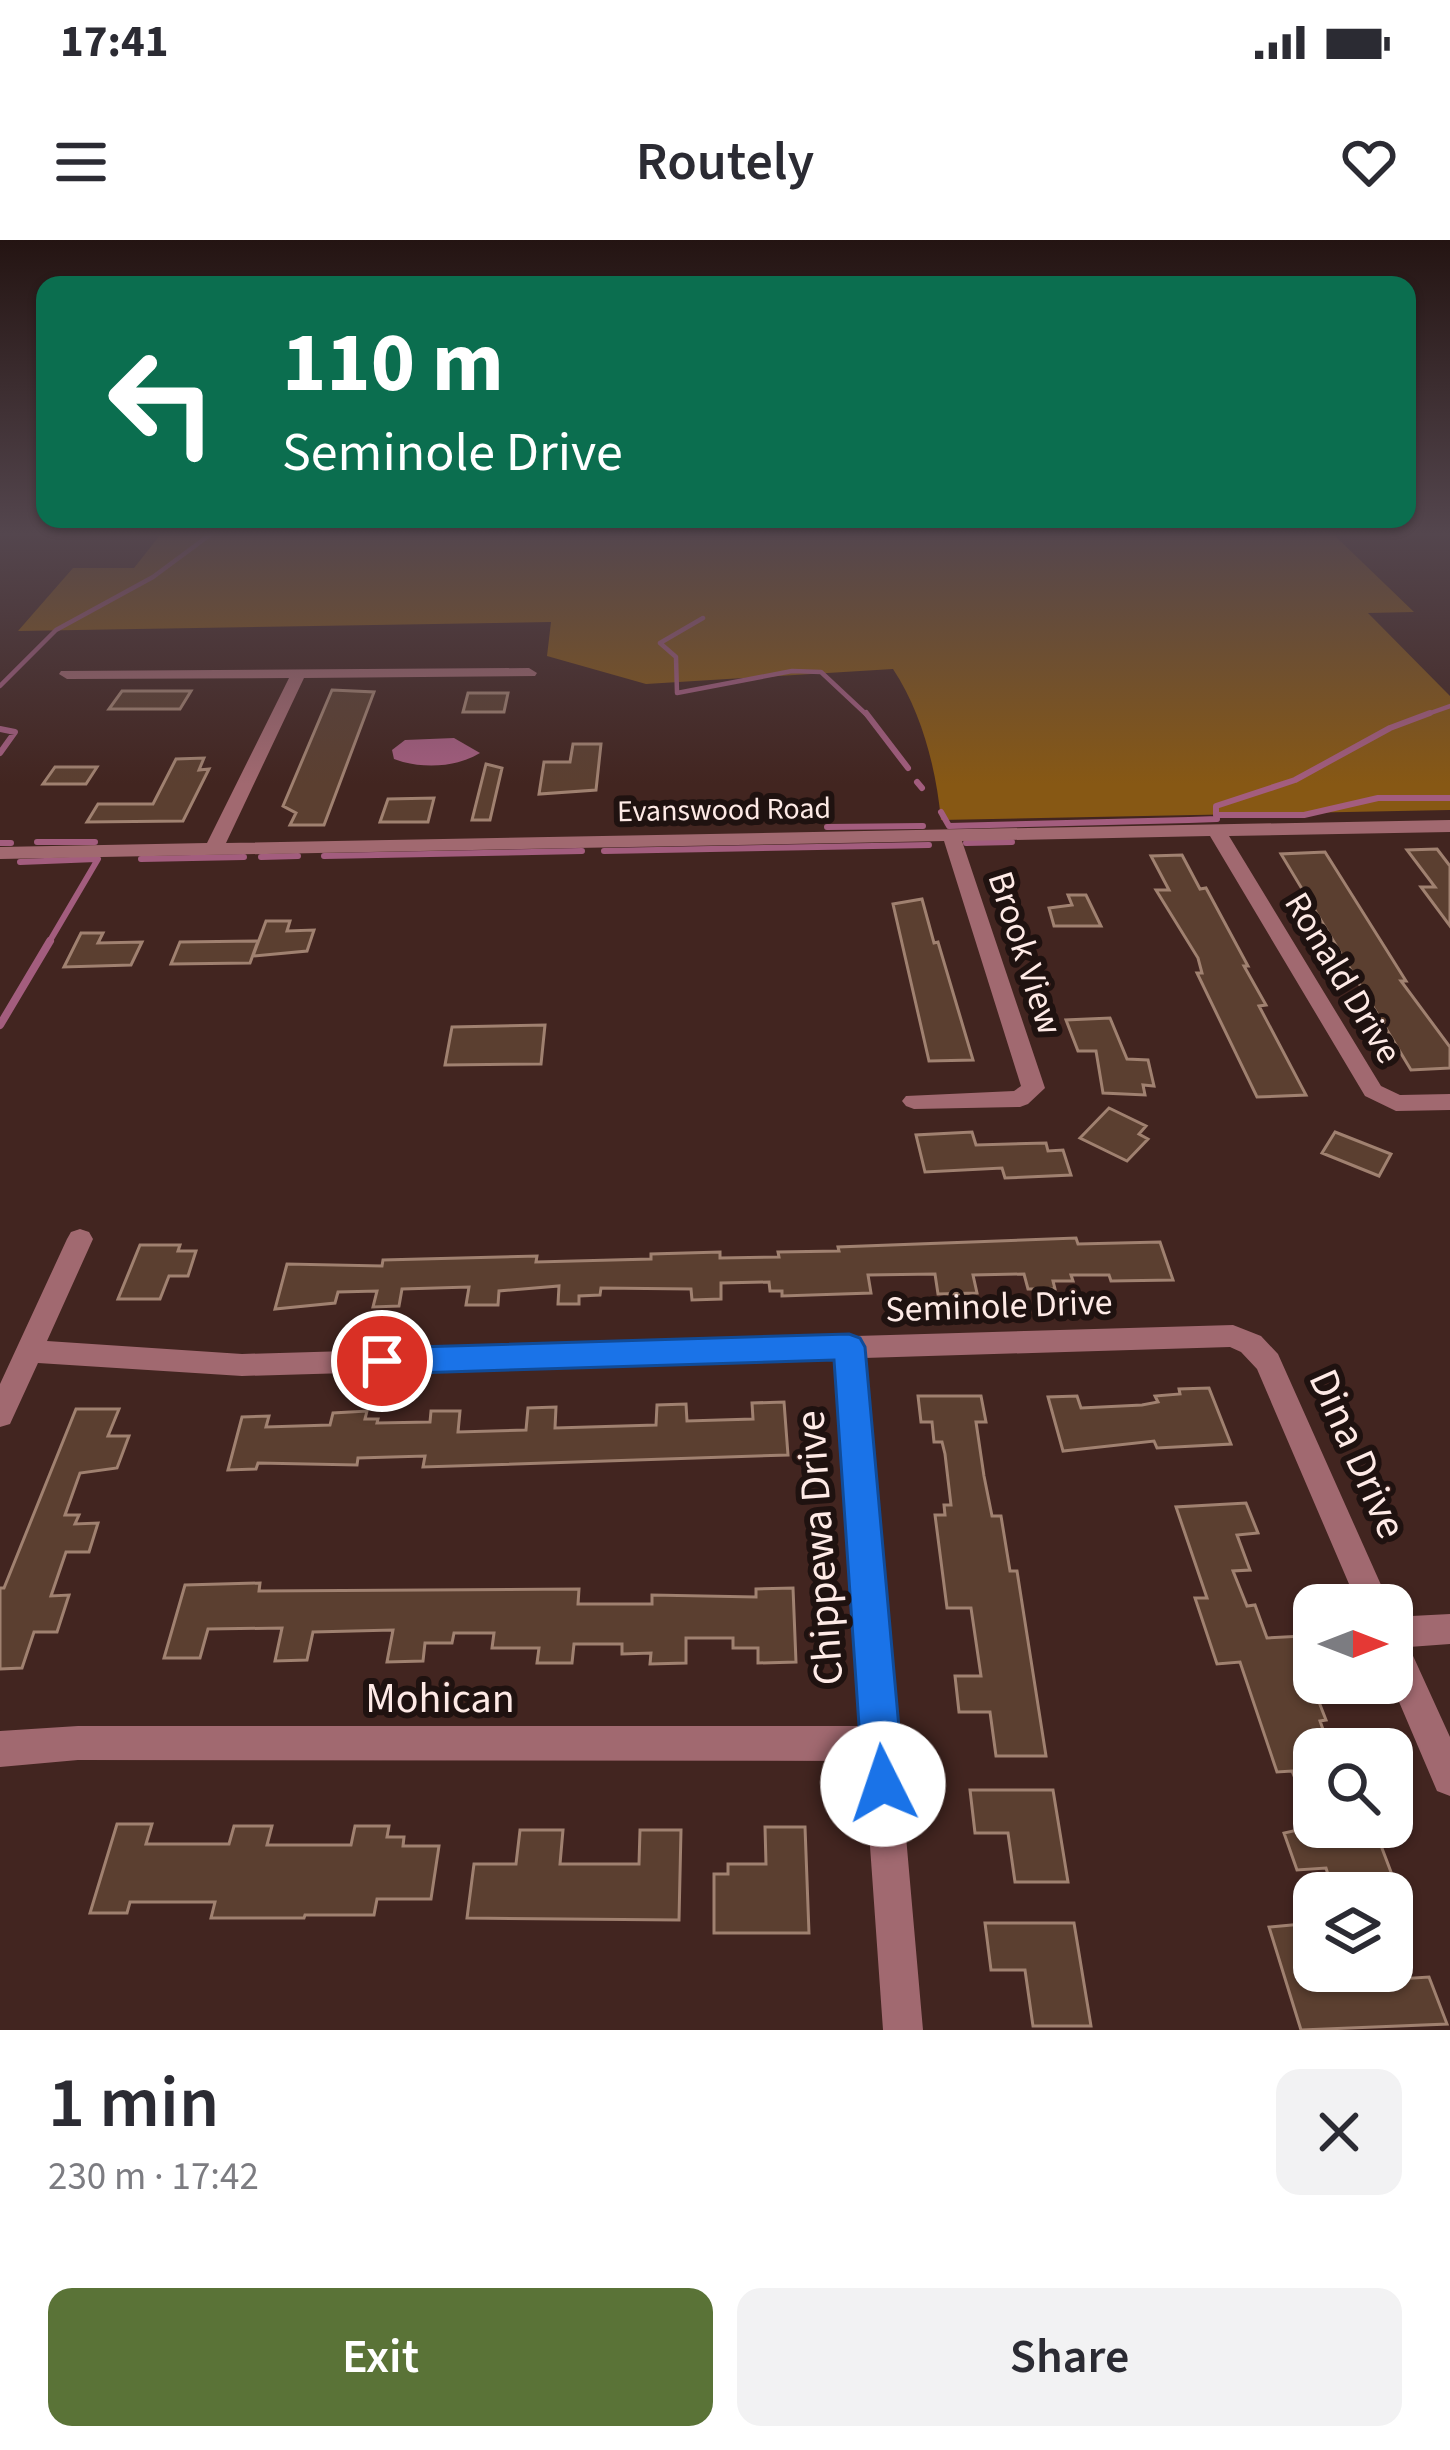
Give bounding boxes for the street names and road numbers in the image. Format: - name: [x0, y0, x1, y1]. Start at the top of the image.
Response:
- street label: Evanswood Road: [617, 787, 831, 833]
- street label: Brook View: [975, 865, 1075, 1041]
- street label: Ronald Drive: [1272, 883, 1414, 1073]
- street label: Seminole Drive: [885, 1277, 1113, 1335]
- street label: Dina Drive: [1293, 1360, 1421, 1548]
- street label: Chippewa Drive: [780, 1409, 860, 1687]
- street label: Mohican: [365, 1669, 515, 1729]

